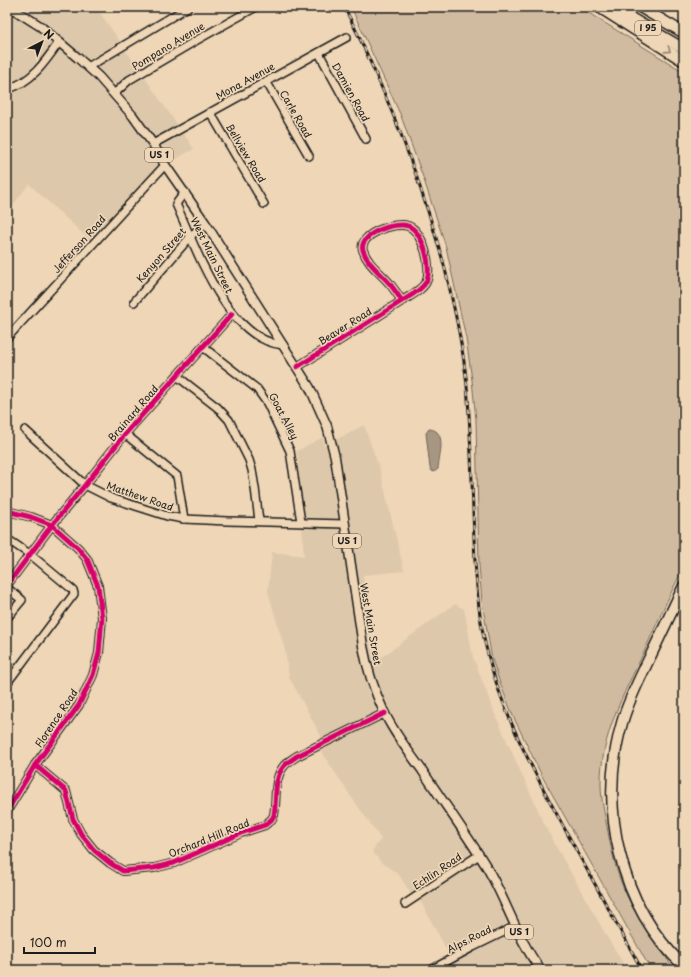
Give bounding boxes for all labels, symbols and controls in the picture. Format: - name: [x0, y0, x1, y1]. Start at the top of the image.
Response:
- street label: Pompano Avenue: [128, 18, 207, 73]
- road number: I 95: [635, 21, 661, 35]
- north arrow: [22, 22, 62, 62]
- text: N: [40, 25, 58, 44]
- one-way arrow: [664, 46, 671, 53]
- street label: Mona Avenue: [213, 58, 277, 103]
- street label: Damien Road: [329, 59, 374, 124]
- street label: Carle Road: [277, 87, 316, 141]
- street label: Bellview Road: [223, 120, 270, 185]
- road number: US 1: [145, 148, 173, 162]
- street label: Jefferson Road: [49, 211, 109, 276]
- street label: West Main Street: [188, 214, 237, 295]
- street label: Kenyon Street: [132, 224, 189, 286]
- street label: Beaver Road: [315, 303, 374, 348]
- street label: Brainard Road: [104, 381, 161, 444]
- street label: Goat Alley: [266, 390, 303, 442]
- street label: Matthew Road: [105, 477, 176, 514]
- road number: US 1: [333, 534, 361, 548]
- street label: West Main Street: [357, 582, 386, 666]
- street label: Florence Road: [30, 685, 81, 750]
- street label: Orchard Hill Road: [166, 814, 252, 861]
- street label: Echlin Road: [409, 849, 464, 893]
- street label: Alps Road: [444, 921, 494, 956]
- road number: US 1: [505, 925, 533, 939]
- scale bar: [24, 929, 95, 955]
- text: 100 m: [30, 933, 67, 951]

